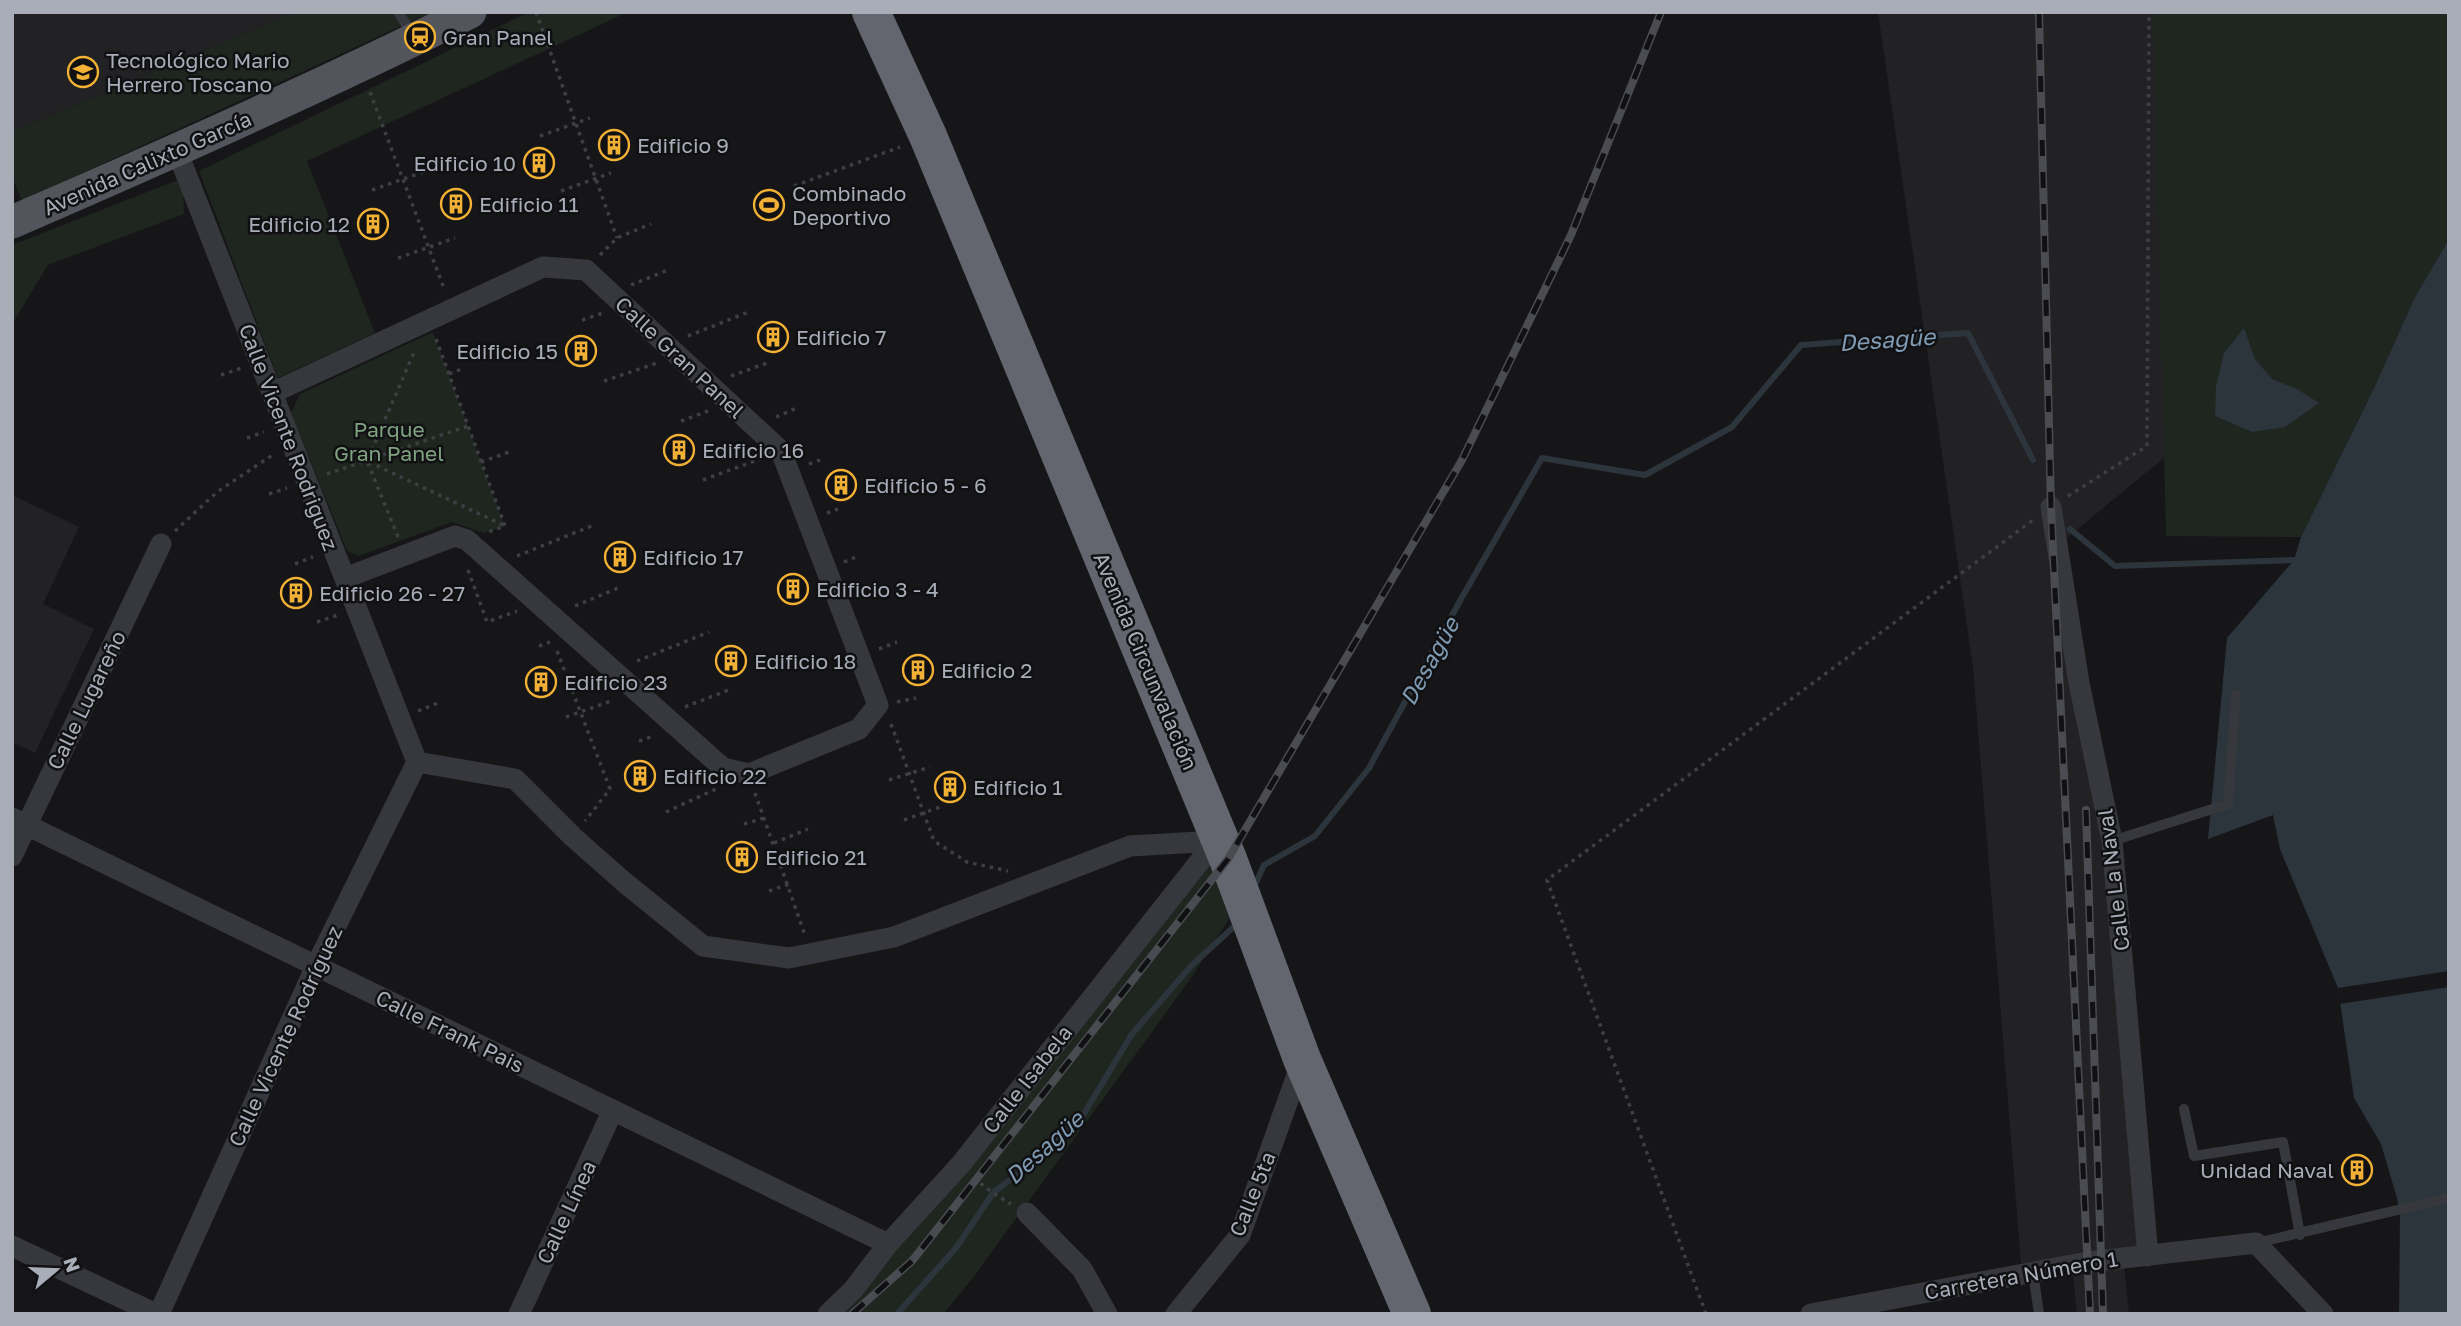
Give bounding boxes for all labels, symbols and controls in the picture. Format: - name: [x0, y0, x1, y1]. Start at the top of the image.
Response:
- station icon: Gran Panel: [403, 20, 437, 54]
- place label: Gran Panel: [443, 24, 553, 50]
- place label: Tecnológico Mario Herrero Toscano: [106, 47, 290, 97]
- school or university icon: Tecnológico Mario Herrero Toscano: [66, 55, 100, 89]
- street label: Avenida Calixto García: [39, 105, 255, 221]
- building icon: Edificio 9: [597, 128, 631, 162]
- place label: Edificio 9: [637, 132, 729, 158]
- building icon: Edificio 10: [522, 146, 556, 180]
- place label: Edificio 10: [413, 150, 516, 176]
- place label: Combinado Deportivo: [792, 180, 906, 230]
- building icon: Edificio 11: [439, 187, 473, 221]
- sports icon: Combinado Deportivo: [752, 188, 786, 222]
- place label: Edificio 11: [479, 191, 579, 217]
- building icon: Edificio 12: [356, 207, 390, 241]
- place label: Edificio 12: [248, 211, 350, 237]
- street label: Calle Gran Panel: [610, 291, 750, 423]
- street label: Calle Vicente Rodriguez: [234, 320, 344, 554]
- building icon: Edificio 7: [756, 320, 790, 354]
- water label: Desagüe: [1838, 322, 1938, 356]
- place label: Edificio 7: [796, 324, 887, 350]
- building icon: Edificio 15: [564, 334, 598, 368]
- place label: Edificio 15: [456, 338, 558, 364]
- park label: Parque Gran Panel: [334, 416, 444, 466]
- building icon: Edificio 16: [662, 433, 696, 467]
- place label: Edificio 16: [702, 437, 804, 463]
- building icon: Edificio 5 - 6: [824, 468, 858, 502]
- place label: Edificio 5 - 6: [864, 472, 987, 498]
- building icon: Edificio 17: [603, 540, 637, 574]
- place label: Edificio 17: [643, 544, 744, 570]
- street label: Avenida Circunvalación: [1088, 548, 1204, 774]
- building icon: Edificio 3 - 4: [776, 572, 810, 606]
- building icon: Edificio 26 - 27: [279, 576, 313, 610]
- place label: Edificio 3 - 4: [816, 576, 939, 602]
- place label: Edificio 26 - 27: [319, 580, 465, 606]
- water label: Desagüe: [1393, 611, 1465, 710]
- street label: Calle Lugareño: [41, 626, 131, 774]
- building icon: Edificio 18: [714, 644, 748, 678]
- place label: Edificio 18: [754, 648, 856, 674]
- building icon: Edificio 2: [901, 653, 935, 687]
- place label: Edificio 2: [941, 657, 1033, 683]
- building icon: Edificio 23: [524, 665, 558, 699]
- place label: Edificio 23: [564, 669, 668, 695]
- building icon: Edificio 22: [623, 759, 657, 793]
- place label: Edificio 22: [663, 763, 767, 789]
- building icon: Edificio 1: [933, 770, 967, 804]
- place label: Edificio 1: [973, 774, 1063, 800]
- street label: Calle La Naval: [2091, 807, 2135, 953]
- building icon: Edificio 21: [725, 840, 759, 874]
- place label: Edificio 21: [765, 844, 867, 870]
- street label: Calle Vicente Rodríguez: [222, 921, 348, 1151]
- street label: Calle Frank Pais: [372, 984, 528, 1078]
- street label: Calle Isabela: [977, 1020, 1077, 1138]
- water label: Desagüe: [999, 1103, 1090, 1190]
- street label: Calle 5ta: [1223, 1148, 1281, 1240]
- building icon: Unidad Naval: [2340, 1153, 2374, 1187]
- street label: Calle Línea: [531, 1156, 601, 1268]
- place label: Unidad Naval: [2200, 1157, 2334, 1183]
- north arrow: [21, 1235, 91, 1305]
- street label: Carretera Número 1: [1922, 1245, 2120, 1305]
- text: N: [59, 1254, 86, 1275]

